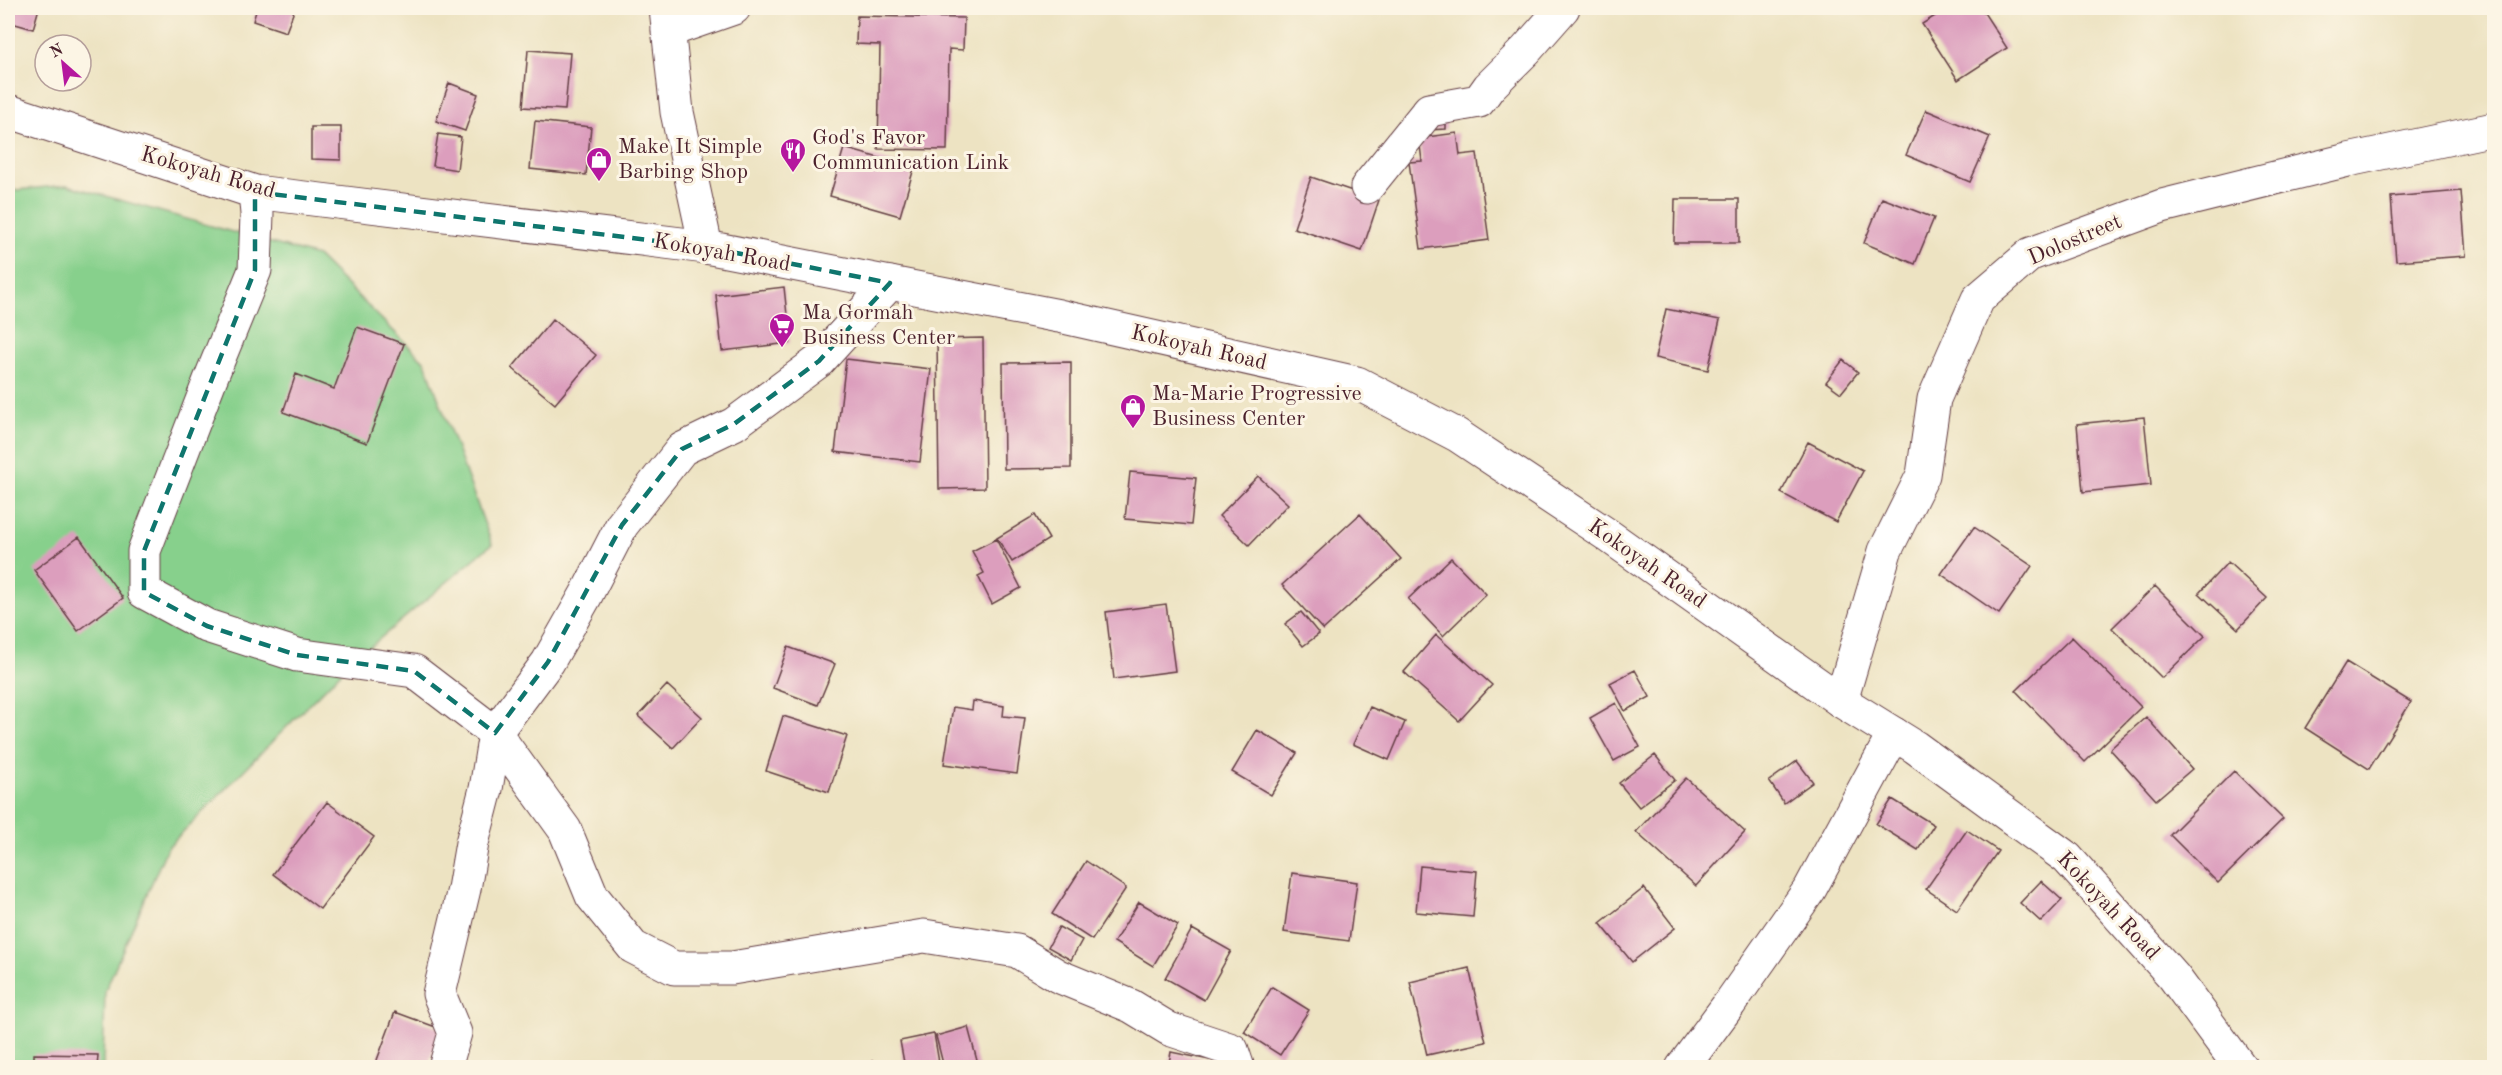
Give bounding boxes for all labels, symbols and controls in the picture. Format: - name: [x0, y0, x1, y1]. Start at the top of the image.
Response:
- north arrow: [33, 33, 93, 93]
- text: N: [48, 41, 67, 61]
- place label: God's Favor Communication Link: [812, 127, 1009, 174]
- place label: Make It Simple Barbing Shop: [618, 136, 762, 183]
- restaurant icon: God's Favor Communication Link: [778, 136, 808, 174]
- street label: Kokoyah Road: [138, 143, 278, 203]
- shop icon: Make It Simple Barbing Shop: [584, 145, 614, 183]
- street label: Dolostreet: [2025, 211, 2125, 269]
- street label: Kokoyah Road: [652, 230, 792, 276]
- place label: Ma Gormah Business Center: [802, 302, 955, 349]
- supermarket icon: Ma Gormah Business Center: [767, 311, 797, 349]
- street label: Kokoyah Road: [1129, 322, 1269, 374]
- place label: Ma-Marie Progressive Business Center: [1152, 383, 1362, 430]
- shop icon: Ma-Marie Progressive Business Center: [1118, 392, 1148, 430]
- street label: Kokoyah Road: [1584, 515, 1710, 613]
- street label: Kokoyah Road: [2053, 848, 2163, 964]

